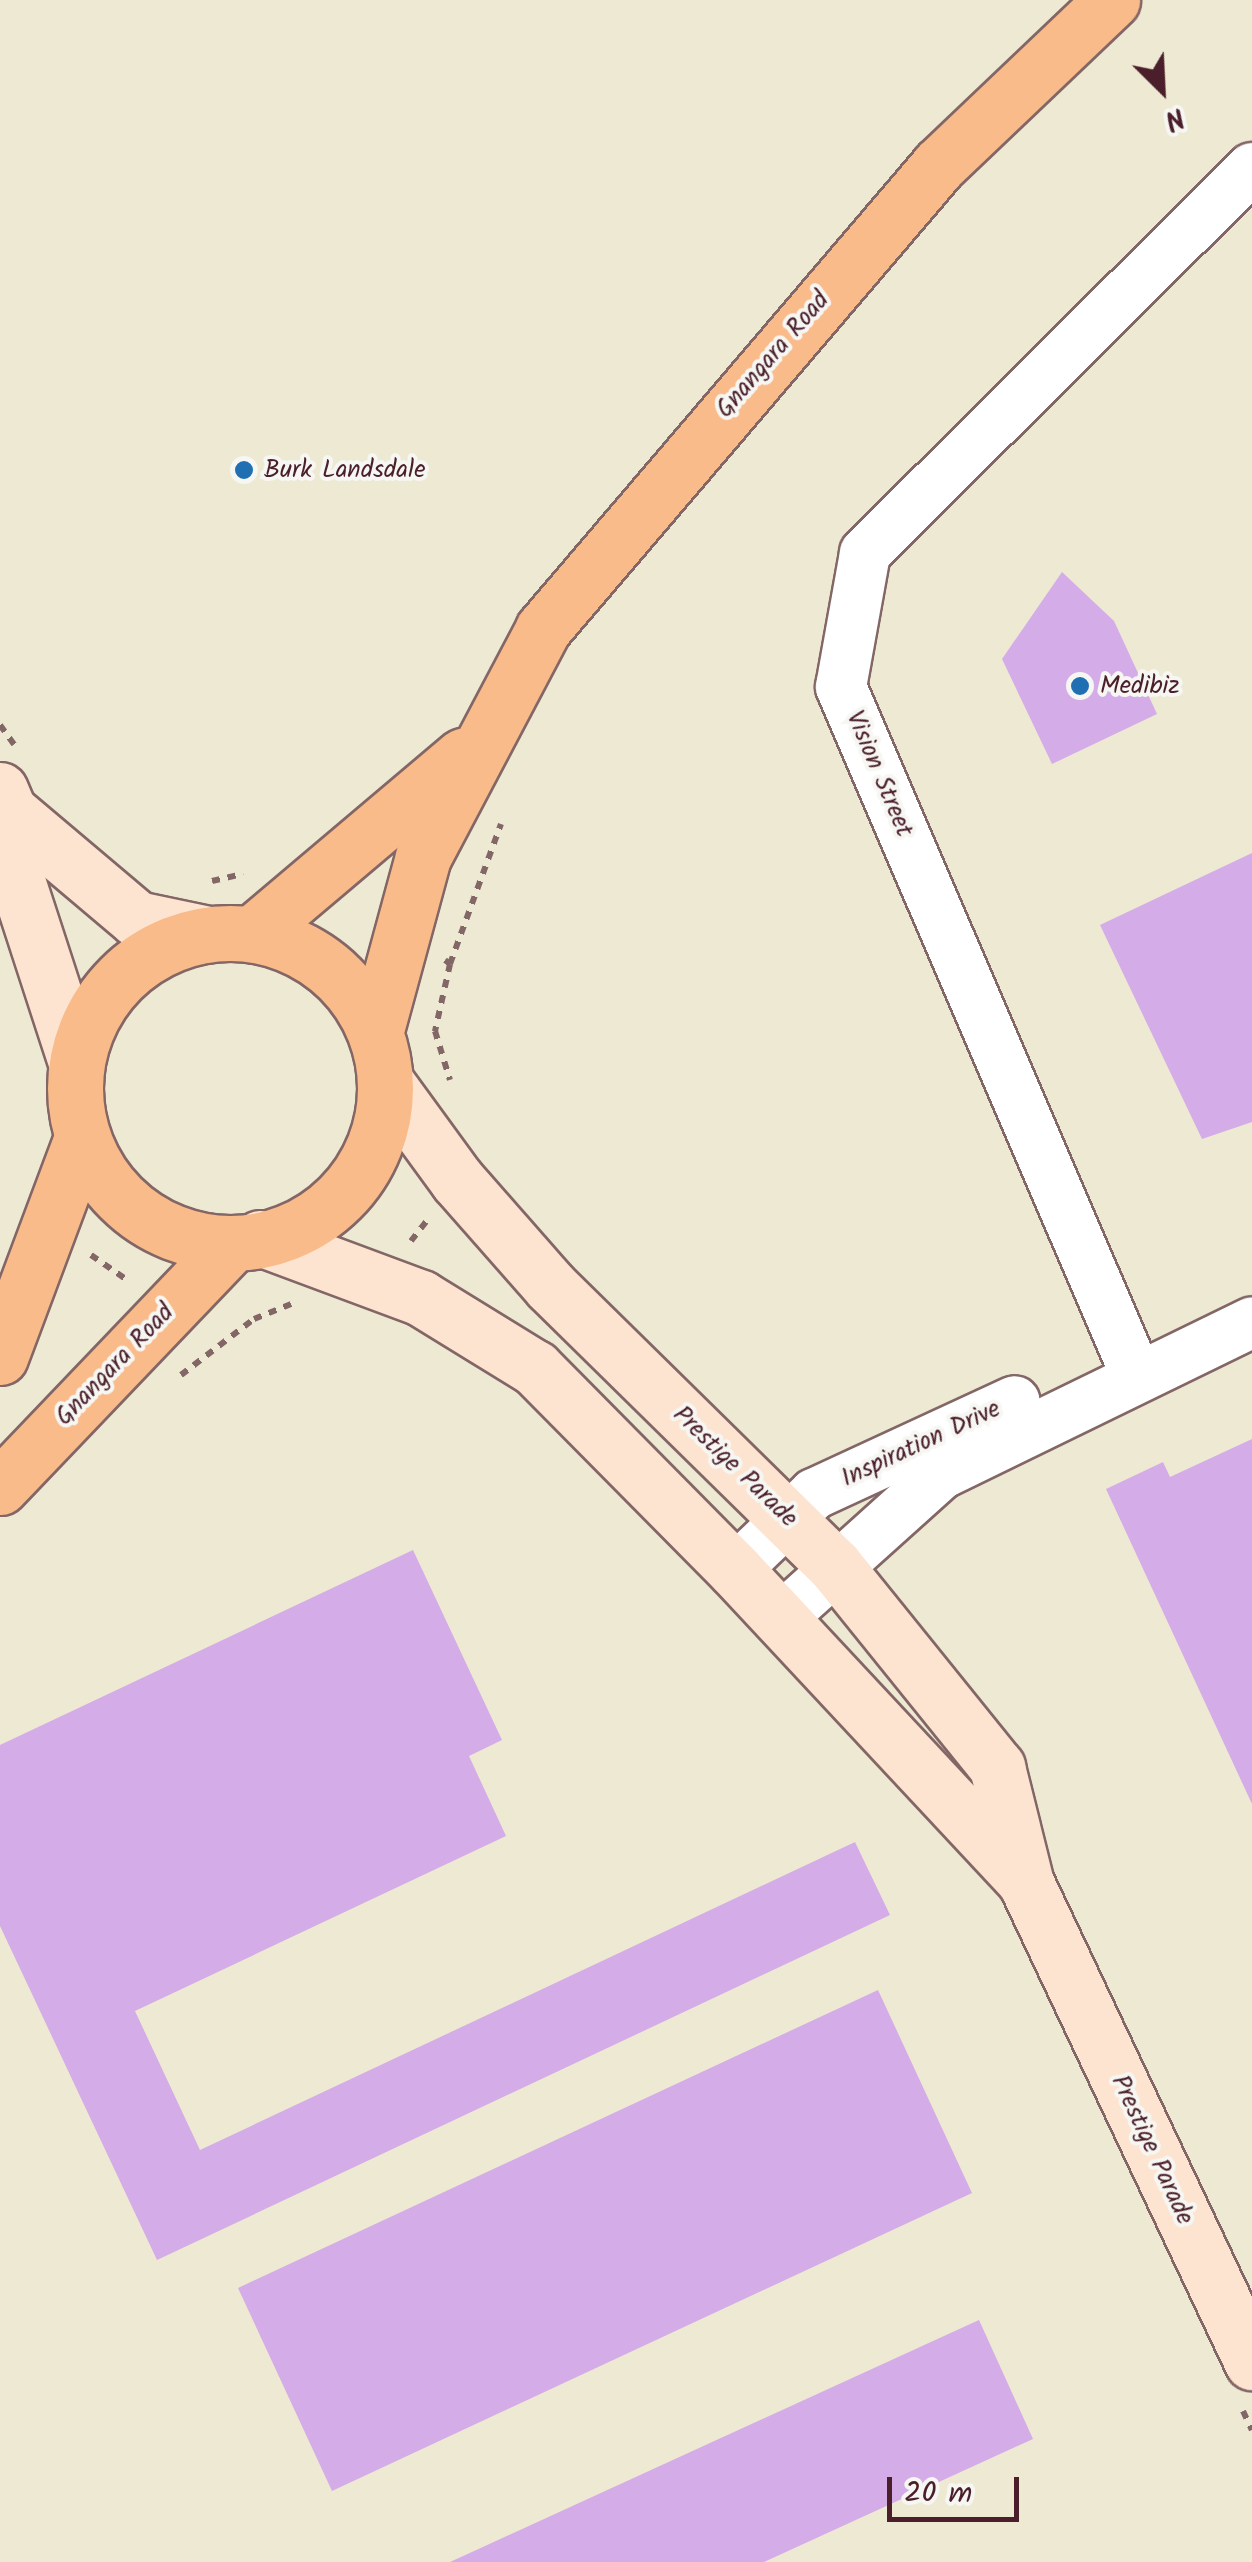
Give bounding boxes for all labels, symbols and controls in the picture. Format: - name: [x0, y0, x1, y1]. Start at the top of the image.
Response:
- north arrow: [1112, 40, 1212, 140]
- text: N: [1157, 94, 1192, 142]
- street label: Gnangara Road: [710, 286, 836, 424]
- place label: Burk Landsdale: [264, 455, 425, 485]
- marker: Burk Landsdale: [233, 459, 255, 481]
- place label: Medibiz: [1100, 671, 1179, 701]
- marker: Medibiz: [1069, 675, 1091, 697]
- street label: Vision Street: [839, 706, 919, 842]
- street label: Gnangara Road: [50, 1298, 180, 1432]
- street label: Inspiration Drive: [837, 1394, 1005, 1494]
- street label: Prestige Parade: [666, 1400, 804, 1534]
- street label: Prestige Parade: [1104, 2070, 1200, 2230]
- scale bar: [892, 2457, 1024, 2519]
- text: 20 m: [904, 2470, 972, 2518]

